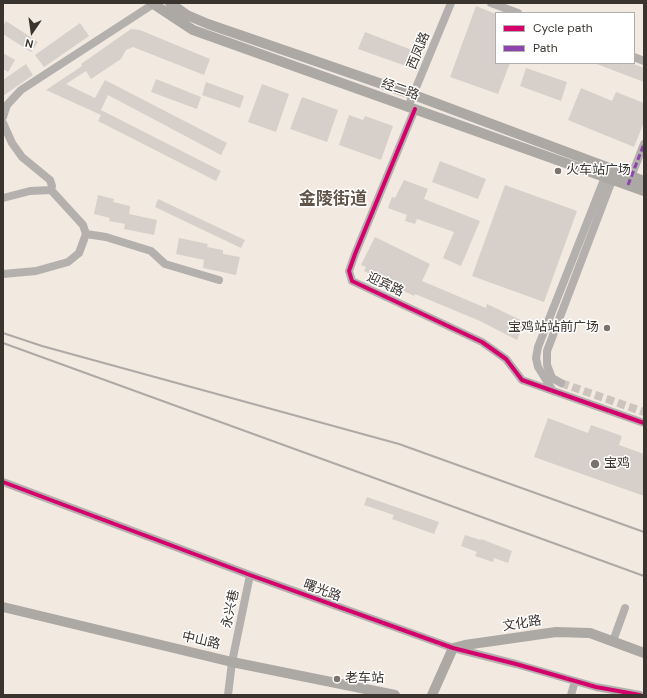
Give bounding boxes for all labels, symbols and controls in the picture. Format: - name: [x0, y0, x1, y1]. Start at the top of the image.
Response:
- north arrow: [12, 12, 52, 52]
- legend: [495, 12, 635, 64]
- text: Cycle path: [533, 20, 593, 36]
- street label: 西凤路: [404, 30, 434, 72]
- text: N: [24, 36, 35, 51]
- text: Path: [533, 40, 558, 56]
- street label: 经二路: [379, 76, 421, 104]
- place label: 火车站广场: [566, 163, 631, 179]
- marker: 火车站广场: [553, 166, 563, 176]
- district label: 金陵街道: [299, 190, 367, 210]
- street label: 迎宾路: [364, 270, 406, 300]
- place label: 宝鸡站站前广场: [508, 320, 599, 336]
- marker: 宝鸡站站前广场: [602, 323, 612, 333]
- place label: 宝鸡: [604, 456, 630, 472]
- marker: 宝鸡: [589, 458, 601, 470]
- street label: 曙光路: [301, 577, 343, 605]
- street label: 永兴巷: [219, 588, 243, 630]
- street label: 文化路: [502, 613, 542, 635]
- street label: 中山路: [180, 629, 222, 653]
- place label: 老车站: [345, 671, 384, 687]
- marker: 老车站: [332, 674, 342, 684]

